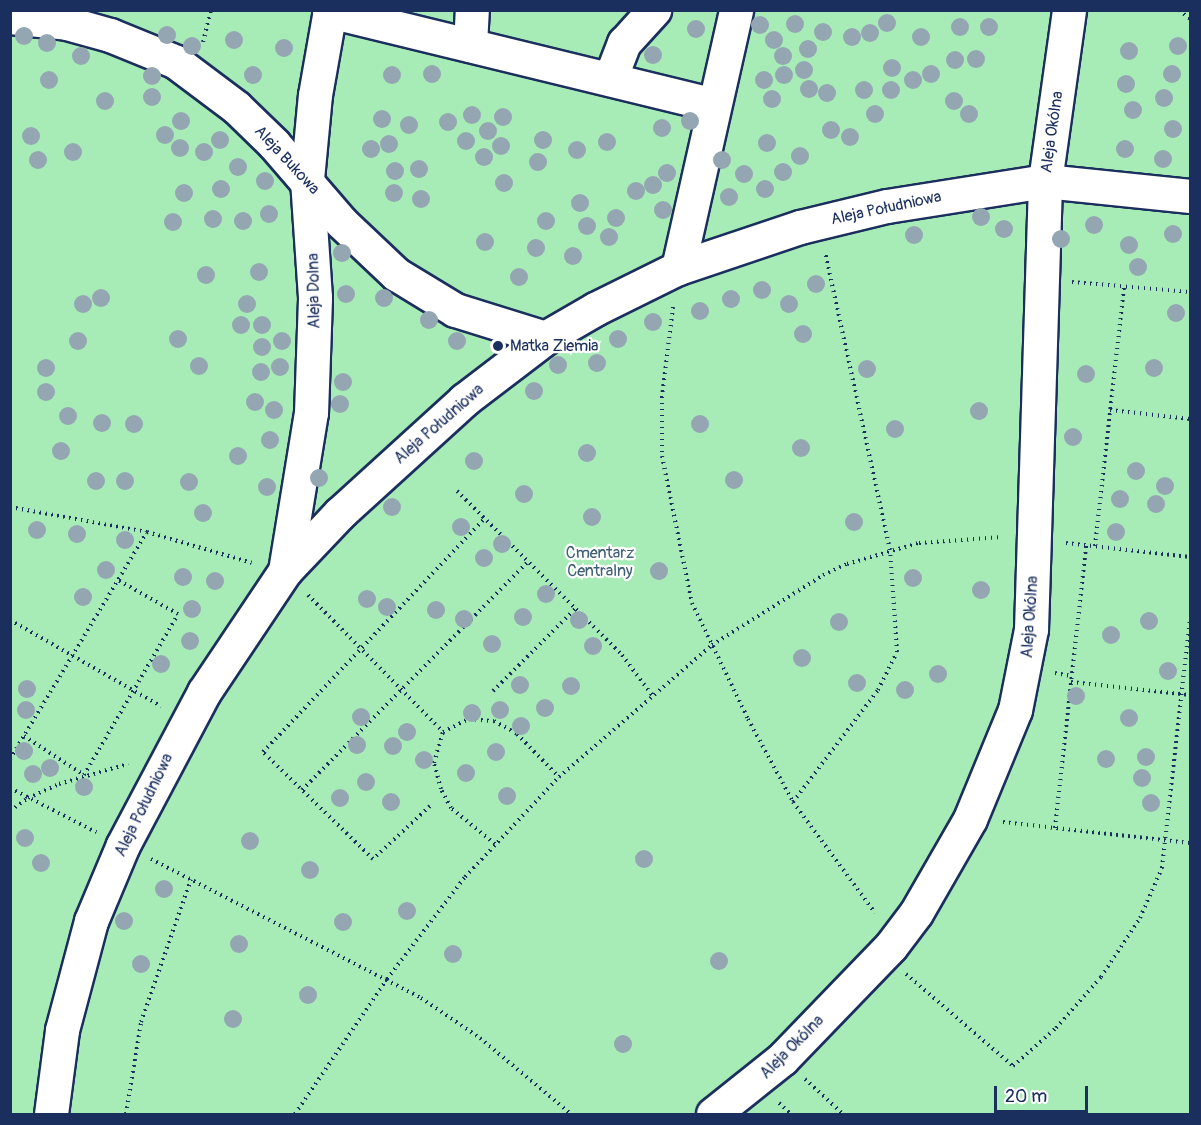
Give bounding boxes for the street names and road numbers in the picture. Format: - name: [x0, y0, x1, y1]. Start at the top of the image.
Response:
- street label: Aleja Okólna: [1037, 90, 1067, 174]
- street label: Aleja Bukowa: [250, 122, 324, 198]
- street label: Aleja Południowa: [829, 187, 943, 229]
- street label: Aleja Dolna: [304, 253, 324, 329]
- street label: Aleja Południowa: [390, 380, 488, 468]
- street label: Aleja Okólna: [1018, 575, 1042, 659]
- street label: Aleja Południowa: [111, 750, 177, 860]
- street label: Aleja Okólna: [756, 1011, 828, 1083]

